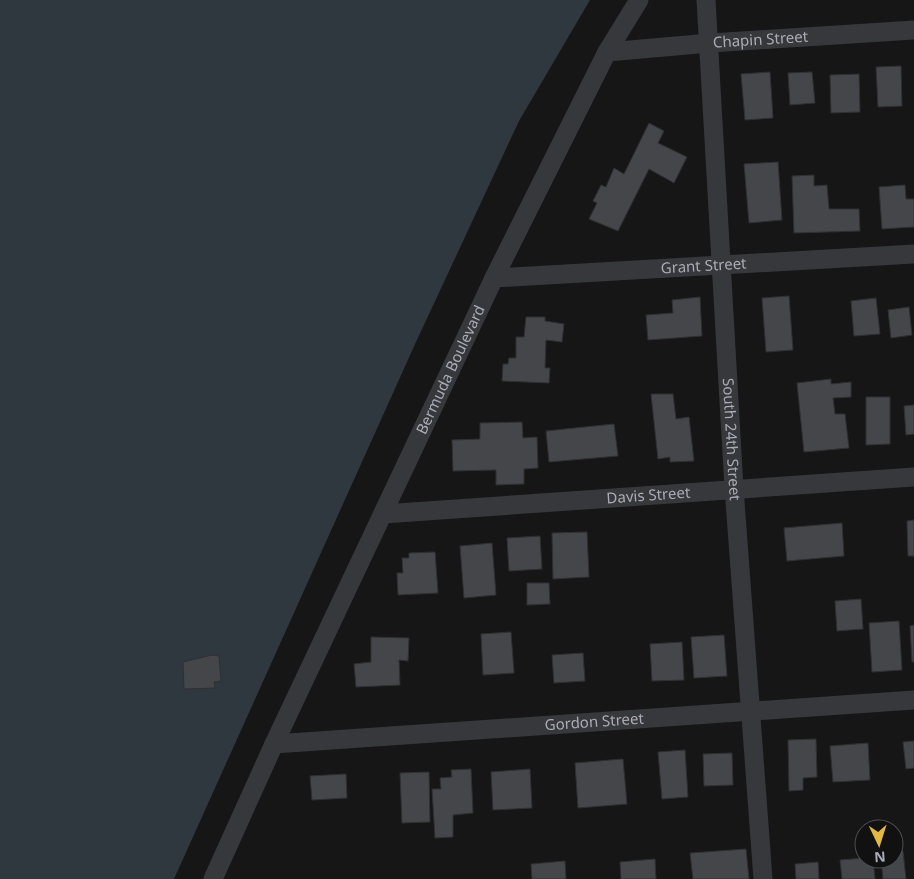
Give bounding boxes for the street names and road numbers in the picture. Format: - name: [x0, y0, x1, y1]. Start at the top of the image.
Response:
- street label: Chapin Street: [712, 26, 809, 52]
- street label: Grant Street: [660, 253, 748, 277]
- street label: Bermuda Boulevard: [411, 301, 489, 437]
- street label: South 24th Street: [719, 377, 746, 502]
- street label: Davis Street: [606, 482, 691, 507]
- street label: Gordon Street: [544, 708, 645, 734]

